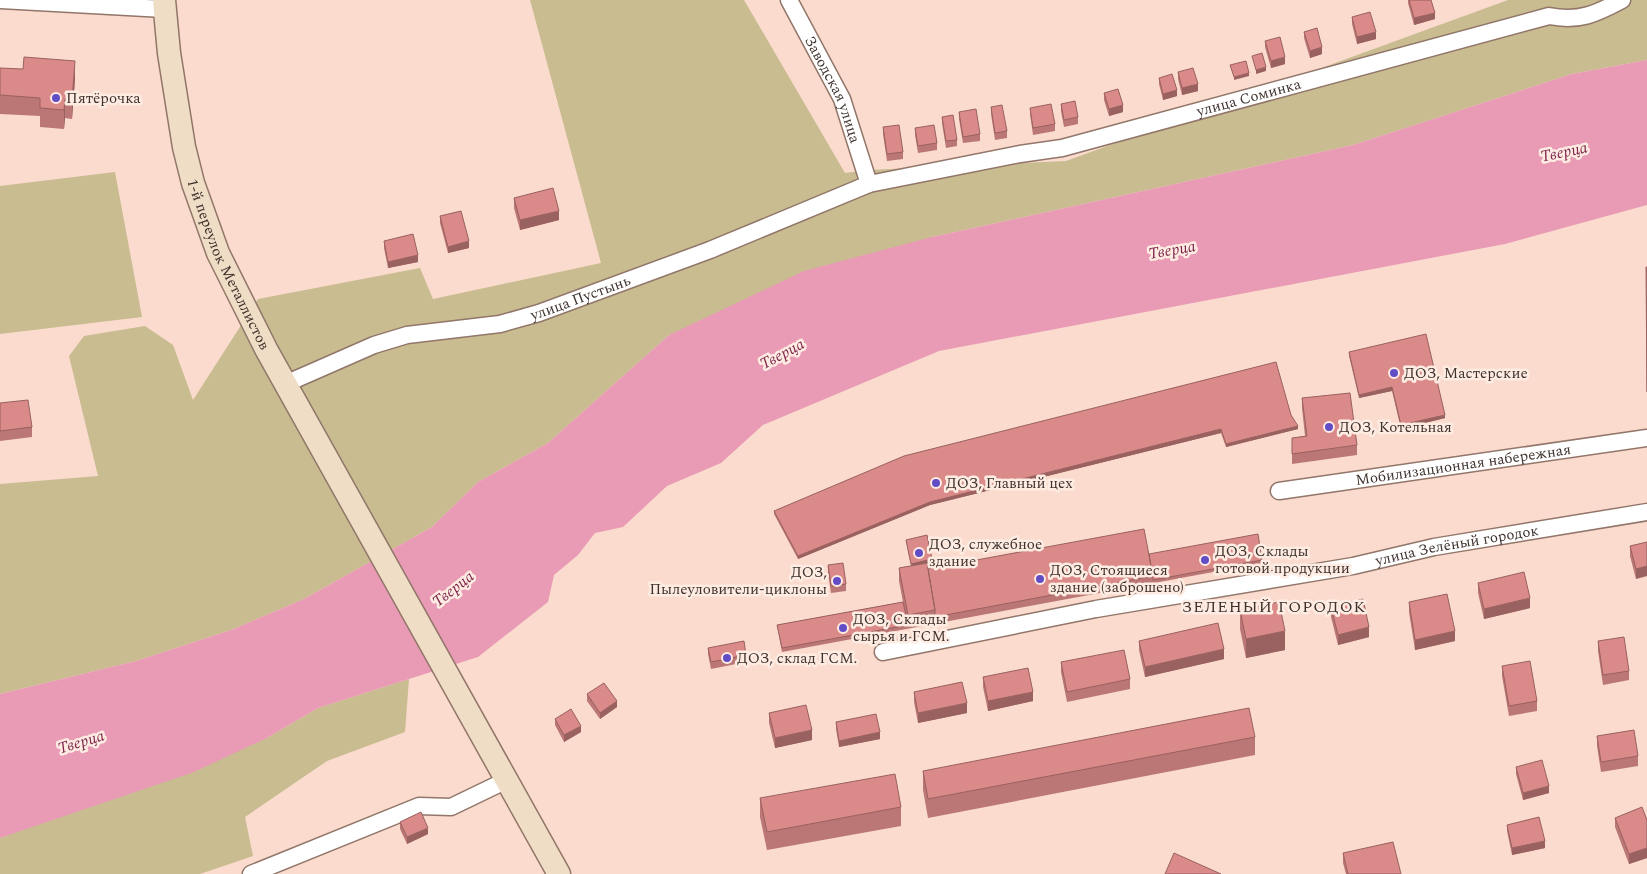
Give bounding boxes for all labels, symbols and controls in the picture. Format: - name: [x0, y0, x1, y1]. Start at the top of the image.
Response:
- street label: Заводская улица: [799, 32, 867, 147]
- street label: улица Соминка: [1193, 72, 1304, 123]
- place label: Пятёрочка: [66, 87, 141, 110]
- marker: Пятёрочка: [50, 92, 62, 104]
- water label: Тверца: [1538, 135, 1590, 169]
- street label: 1-й переулок Металлистов: [181, 176, 276, 354]
- water label: Тверца: [1147, 234, 1197, 266]
- street label: улица Пустынь: [527, 269, 634, 327]
- water label: Тверца: [755, 332, 809, 376]
- place label: ДОЗ, Мастерские: [1404, 362, 1528, 385]
- marker: ДОЗ, Мастерские: [1388, 367, 1400, 379]
- place label: ДОЗ, Котельная: [1339, 416, 1452, 439]
- marker: ДОЗ, Котельная: [1323, 421, 1335, 433]
- street label: Мобилизационная набережная: [1354, 438, 1572, 491]
- place label: ДОЗ, Главный цех: [946, 472, 1073, 495]
- marker: ДОЗ, Главный цех: [930, 477, 942, 489]
- street label: улица Зелёный городок: [1372, 519, 1540, 572]
- place label: ДОЗ, служебное здание: [929, 533, 1042, 573]
- place label: ДОЗ, Склады готовой продукции: [1215, 540, 1350, 580]
- marker: ДОЗ, служебное здание: [913, 547, 925, 559]
- marker: ДОЗ, Склады готовой продукции: [1199, 554, 1211, 566]
- place label: ДОЗ, Стоящиеся здание (заброшено): [1050, 559, 1184, 599]
- place label: ДОЗ, Пылеуловители-циклоны: [649, 561, 827, 601]
- water label: Тверца: [427, 565, 479, 613]
- marker: ДОЗ, Стоящиеся здание (заброшено): [1034, 573, 1046, 585]
- marker: ДОЗ, Пылеуловители-циклоны: [831, 575, 843, 587]
- district label: ЗЕЛЕНЫЙ ГОРОДОК: [1182, 595, 1366, 619]
- place label: ДОЗ, Склады сырья и ГСМ.: [853, 608, 950, 648]
- marker: ДОЗ, Склады сырья и ГСМ.: [837, 622, 849, 634]
- place label: ДОЗ, склад ГСМ.: [737, 647, 857, 670]
- marker: ДОЗ, склад ГСМ.: [721, 652, 733, 664]
- water label: Тверца: [55, 724, 107, 760]

